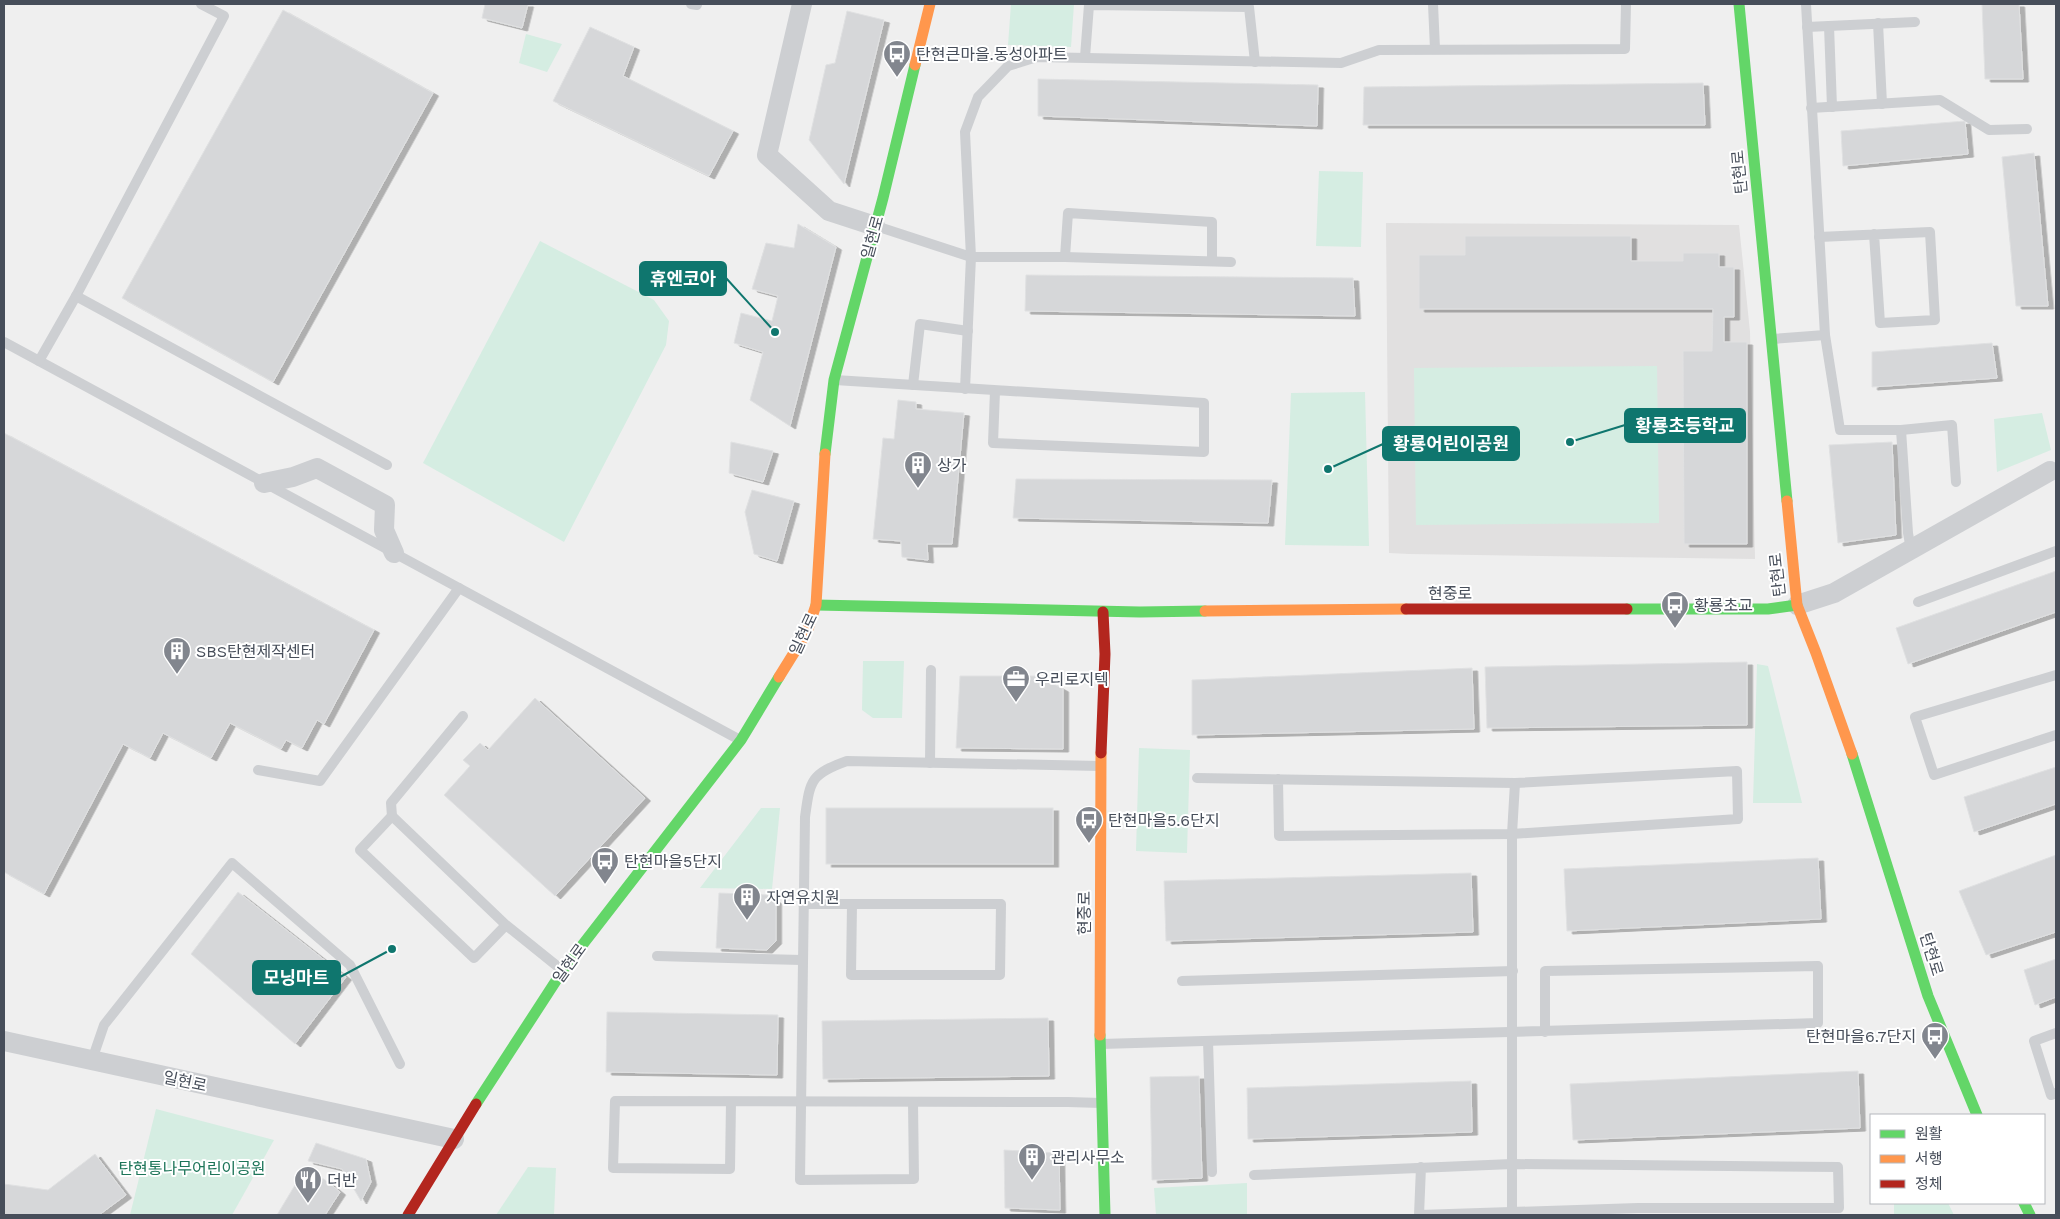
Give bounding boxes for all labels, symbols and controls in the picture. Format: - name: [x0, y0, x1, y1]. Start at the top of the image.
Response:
- bus stop icon: 탄현큰마을.동성아파트: [882, 39, 912, 78]
- place label: 탄현큰마을.동성아파트: [916, 45, 1067, 64]
- street label: 탄현로: [1728, 149, 1751, 195]
- street label: 일현로: [858, 213, 887, 261]
- callout: 휴엔코아: [640, 262, 726, 295]
- text: 휴엔코아: [650, 268, 717, 289]
- callout: 황룡초등학교: [1625, 409, 1745, 442]
- text: 황룡초등학교: [1635, 415, 1735, 436]
- callout: 황룡어린이공원: [1383, 427, 1519, 460]
- text: 황룡어린이공원: [1393, 433, 1509, 454]
- building icon: 상가: [903, 450, 933, 489]
- place label: 상가: [937, 456, 967, 475]
- street label: 탄현로: [1766, 552, 1789, 598]
- street label: 현중로: [1428, 584, 1472, 603]
- bus stop icon: 황룡초교: [1660, 590, 1690, 629]
- place label: 황룡초교: [1694, 596, 1753, 615]
- street label: 일현로: [786, 610, 822, 658]
- building icon: SBS탄현제작센터: [162, 636, 192, 675]
- place label: SBS탄현제작센터: [196, 642, 315, 661]
- office icon: 우리로지텍: [1001, 664, 1031, 703]
- place label: 우리로지텍: [1035, 670, 1109, 689]
- bus stop icon: 탄현마을5.6단지: [1074, 805, 1104, 844]
- place label: 탄현마을5.6단지: [1108, 811, 1219, 830]
- bus stop icon: 탄현마을5단지: [590, 846, 620, 885]
- place label: 탄현마을5단지: [624, 852, 722, 871]
- building icon: 자연유치원: [732, 882, 762, 921]
- place label: 자연유치원: [766, 888, 840, 907]
- street label: 현중로: [1075, 891, 1094, 935]
- street label: 탄현로: [1916, 930, 1947, 978]
- street label: 일현로: [549, 940, 590, 987]
- callout: 모닝마트: [253, 961, 340, 994]
- text: 모닝마트: [263, 967, 329, 988]
- bus stop icon: 탄현마을6.7단지: [1920, 1021, 1950, 1060]
- place label: 탄현마을6.7단지: [1806, 1027, 1916, 1046]
- street label: 일현로: [161, 1068, 209, 1095]
- legend: [1870, 1114, 2045, 1204]
- text: 원활: [1915, 1125, 1943, 1143]
- building icon: 관리사무소: [1017, 1142, 1047, 1181]
- place label: 관리사무소: [1051, 1148, 1125, 1167]
- text: 서행: [1915, 1150, 1943, 1168]
- park label: 탄현통나무어린이공원: [118, 1159, 266, 1178]
- restaurant icon: 더반: [293, 1165, 323, 1204]
- place label: 더반: [327, 1171, 357, 1190]
- text: 정체: [1915, 1175, 1943, 1193]

